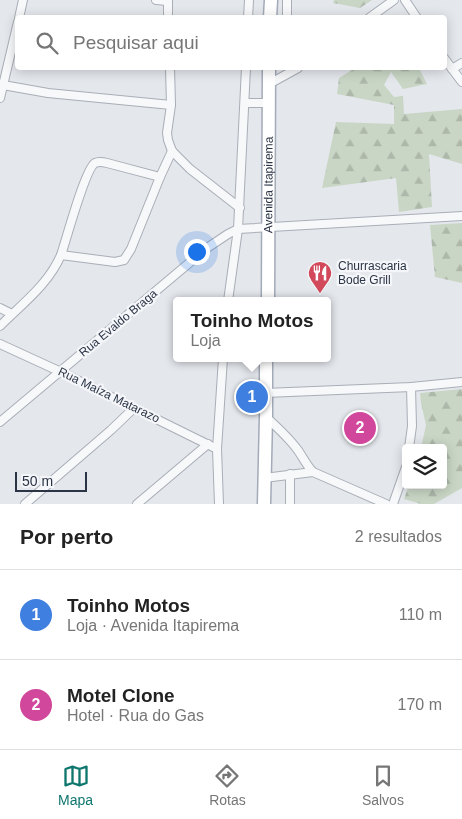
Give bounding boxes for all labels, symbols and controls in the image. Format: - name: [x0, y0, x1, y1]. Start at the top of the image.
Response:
- search box: [15, 15, 447, 70]
- icon: search: [33, 29, 61, 57]
- text: Pesquisar aqui: [73, 32, 199, 53]
- street label: Avenida Itapirema: [261, 136, 276, 233]
- your location: [184, 239, 210, 265]
- place label: Churrascaria Bode Grill: [338, 259, 407, 287]
- restaurant icon: Churrascaria Bode Grill: [307, 260, 333, 294]
- street label: Rua Evaldo Braga: [76, 286, 160, 360]
- popup: [173, 297, 331, 362]
- text: Toinho Motos: [190, 310, 314, 331]
- text: Loja: [190, 332, 221, 349]
- street label: Rua Maíza Matarazo: [56, 364, 162, 426]
- pin: 1: [236, 378, 268, 416]
- pin: 2: [344, 409, 376, 447]
- map controls: [402, 444, 447, 489]
- button: layers: [402, 444, 447, 489]
- scale bar: [15, 469, 88, 492]
- text: 50 m: [22, 473, 53, 489]
- text: Por perto: [20, 525, 113, 548]
- text: 2 resultados: [355, 528, 442, 545]
- text: Toinho Motos: [67, 595, 190, 616]
- text: 1: [32, 606, 40, 623]
- text: 110 m: [399, 606, 442, 623]
- text: Loja · Avenida Itapirema: [67, 617, 239, 634]
- text: Motel Clone: [67, 685, 175, 706]
- text: 2: [32, 696, 40, 713]
- text: 170 m: [398, 696, 442, 713]
- text: Hotel · Rua do Gas: [67, 707, 204, 724]
- tab: Mapa: [58, 762, 93, 808]
- tab: Rotas: [209, 762, 246, 808]
- tab: Salvos: [362, 762, 404, 808]

